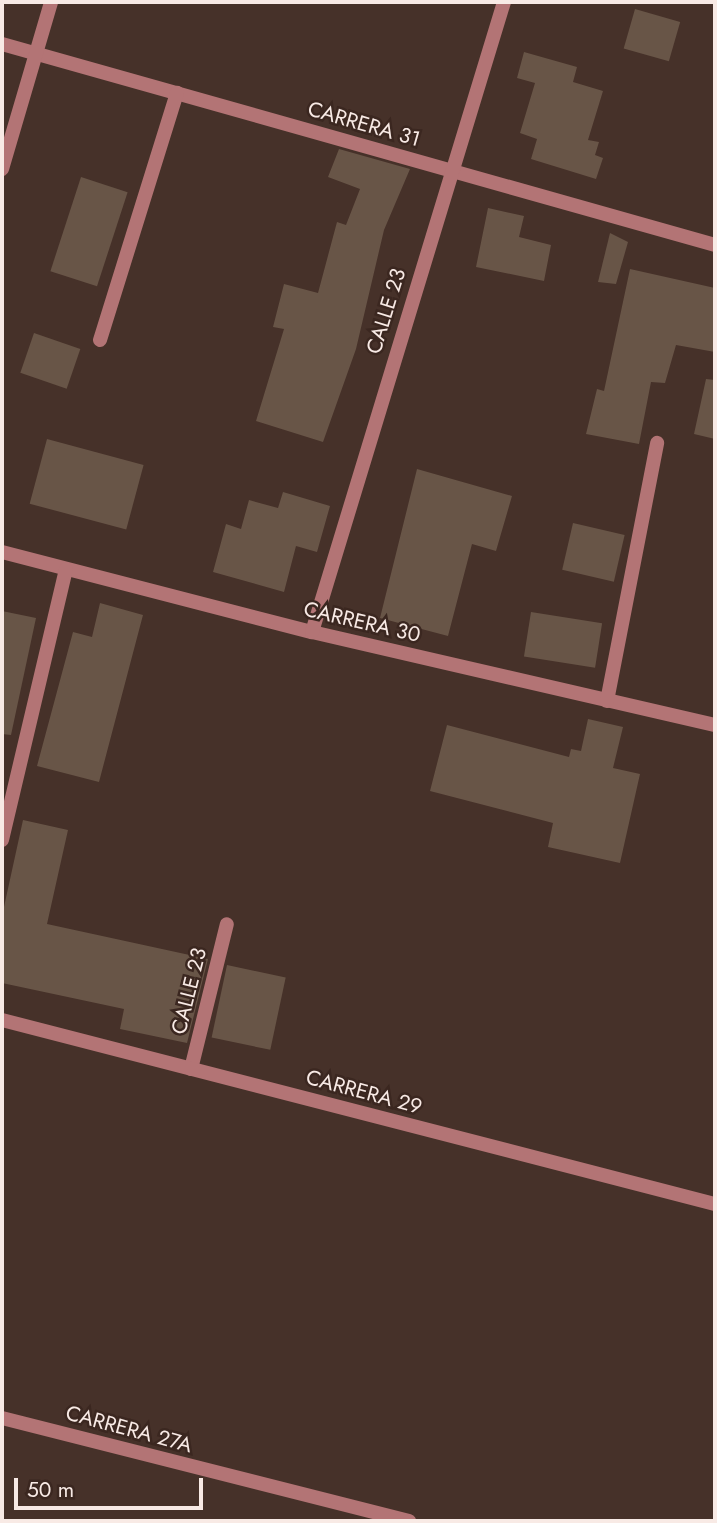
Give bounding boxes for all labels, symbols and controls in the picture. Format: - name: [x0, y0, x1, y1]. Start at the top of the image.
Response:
- street label: CARRERA 31: [305, 96, 423, 152]
- street label: CALLE 23: [361, 265, 411, 357]
- street label: CARRERA 30: [301, 596, 423, 648]
- street label: CALLE 23: [166, 945, 212, 1037]
- street label: CARRERA 29: [303, 1064, 425, 1120]
- street label: CARRERA 27A: [63, 1400, 195, 1458]
- scale bar: [18, 1464, 206, 1508]
- text: 50 m: [27, 1475, 74, 1505]

